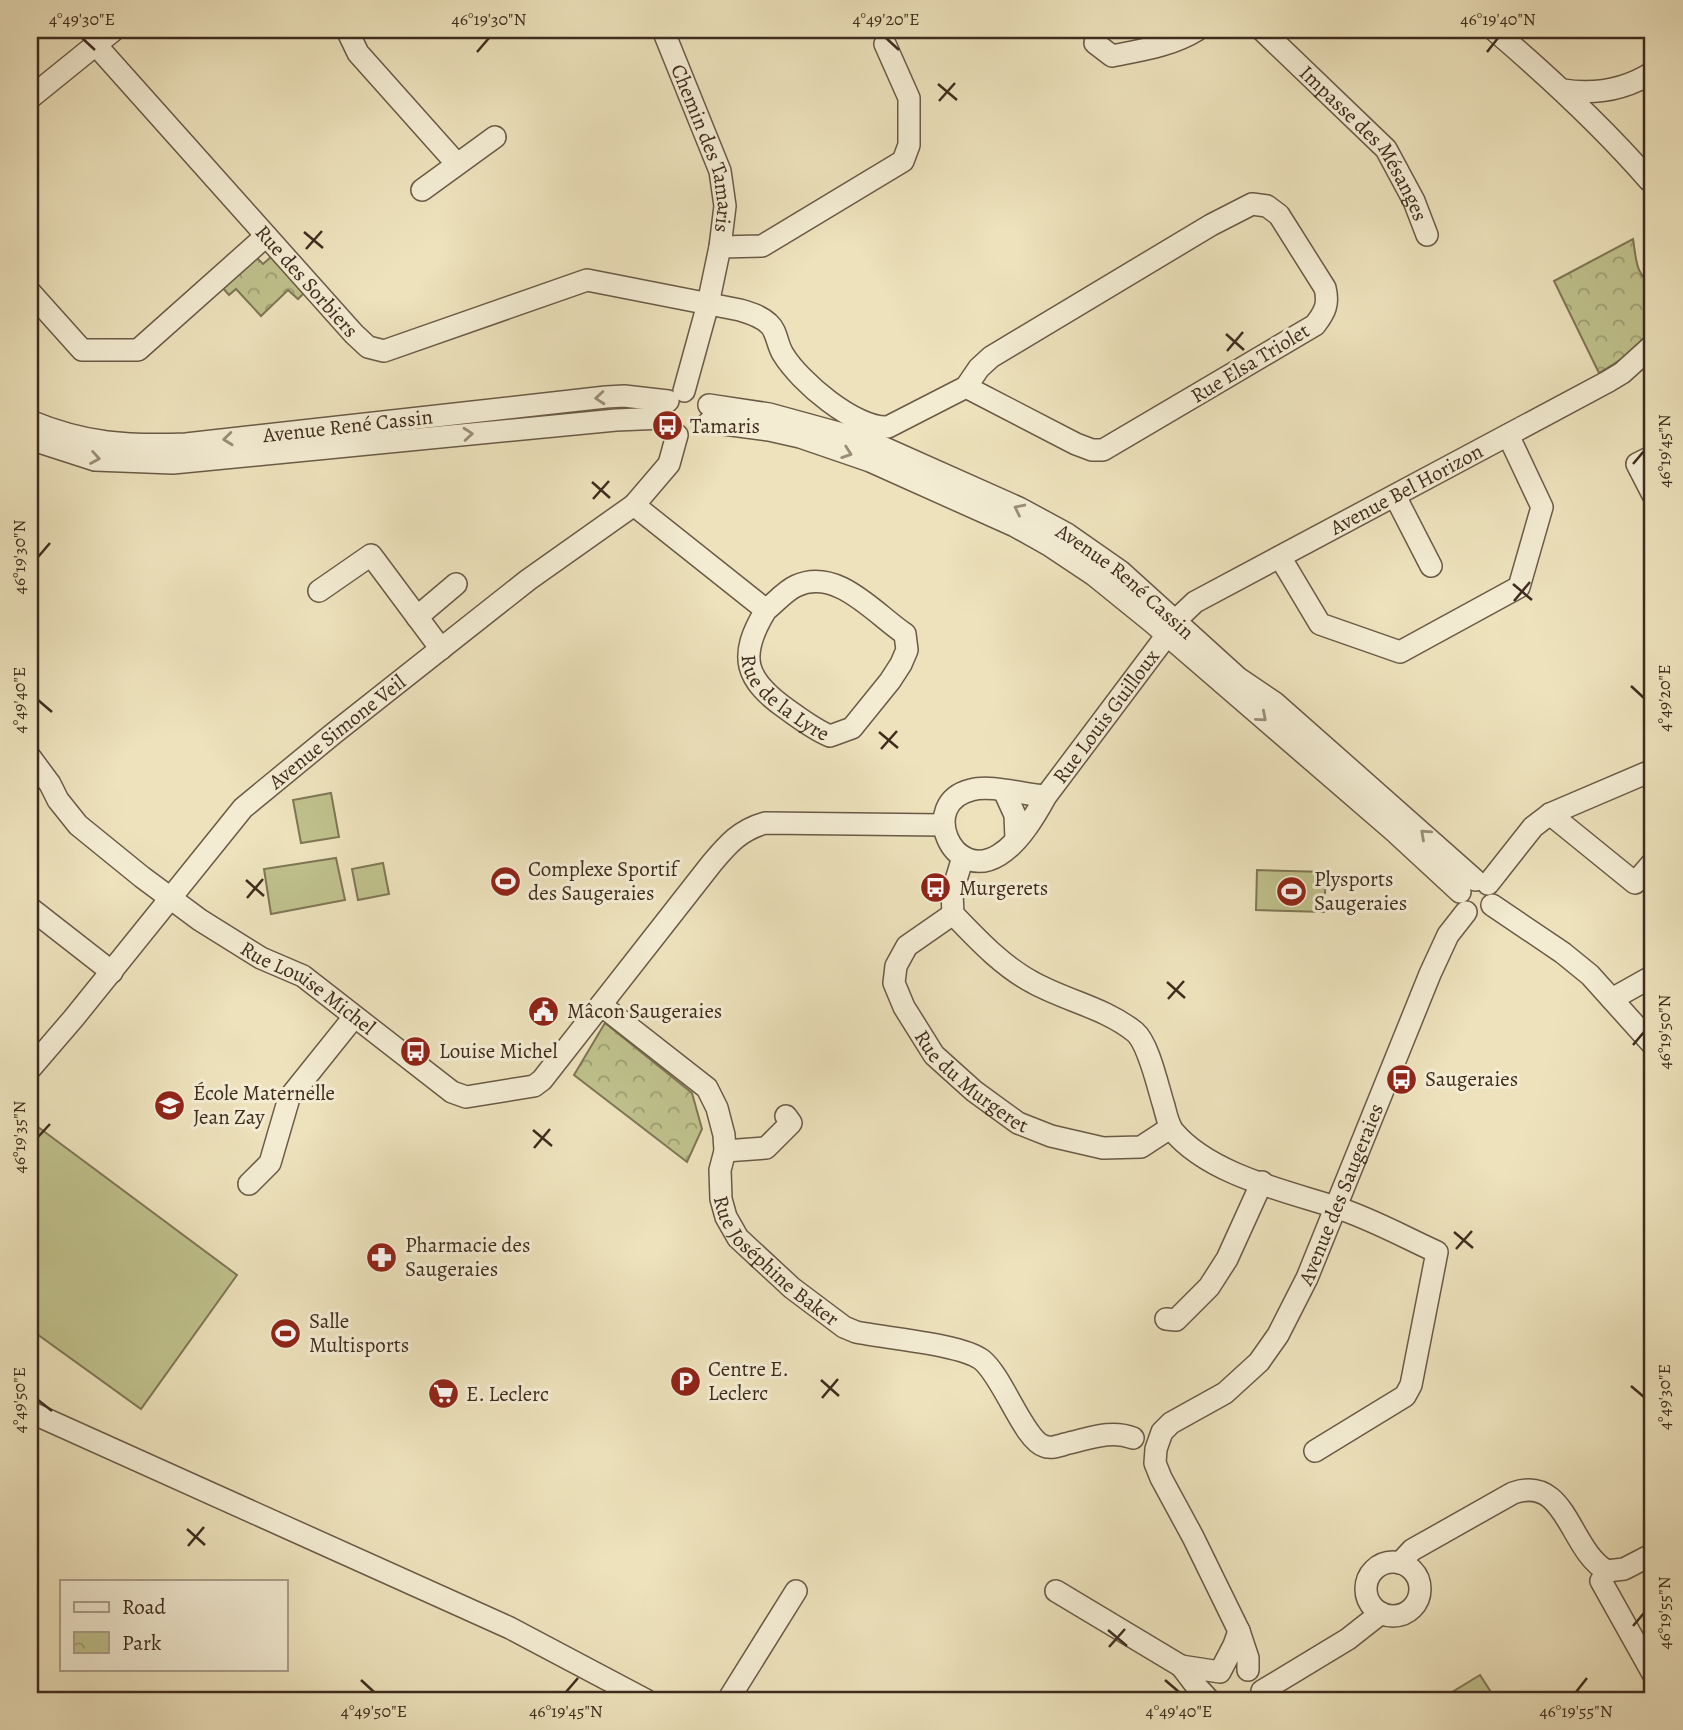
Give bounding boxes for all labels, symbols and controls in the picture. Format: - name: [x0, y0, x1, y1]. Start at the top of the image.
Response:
- text: 4°49'30"E: [49, 7, 115, 31]
- text: 46°19'30"N: [452, 7, 526, 31]
- text: 4°49'20"E: [852, 7, 920, 31]
- text: 46°19'40"N: [1460, 7, 1536, 31]
- street label: Impasse des Mésanges: [1293, 59, 1434, 225]
- street label: Chemin des Tamaris: [664, 60, 739, 234]
- street label: Rue des Sorbiers: [249, 219, 365, 344]
- street label: Rue Elsa Triolet: [1185, 317, 1315, 409]
- one-way arrow: [595, 390, 606, 405]
- street label: Avenue René Cassin: [260, 402, 434, 449]
- bus stop icon: Tamaris: [650, 409, 684, 443]
- place label: Tamaris: [690, 412, 760, 440]
- text: 46°19'45"N: [1652, 414, 1676, 488]
- one-way arrow: [462, 427, 473, 442]
- one-way arrow: [222, 432, 234, 447]
- street label: Avenue Bel Horizon: [1324, 437, 1488, 542]
- one-way arrow: [840, 445, 852, 459]
- one-way arrow: [89, 450, 101, 465]
- one-way arrow: [1014, 503, 1026, 517]
- street label: Avenue René Cassin: [1050, 516, 1200, 646]
- text: 46°19'30"N: [7, 520, 31, 594]
- street label: Rue Louis Guilloux: [1046, 643, 1166, 789]
- street label: Rue de la Lyre: [735, 653, 834, 748]
- text: 4°49'20"E: [1652, 664, 1676, 732]
- text: 4°49'40"E: [7, 667, 31, 733]
- street label: Avenue Simone Veil: [262, 668, 411, 796]
- one-way arrow: [1254, 709, 1267, 721]
- one-way arrow: [1420, 830, 1433, 842]
- place label: Complexe Sportif des Saugeraies: [528, 855, 681, 907]
- sports icon: Complexe Sportif des Saugeraies: [488, 864, 522, 898]
- place label: Plysports Saugeraies: [1314, 865, 1407, 917]
- bus stop icon: Murgerets: [919, 871, 953, 905]
- place label: Murgerets: [959, 874, 1048, 902]
- sports icon: Plysports Saugeraies: [1274, 874, 1308, 908]
- street label: Rue Louise Michel: [235, 935, 381, 1041]
- public building icon: Mâcon Saugeraies: [527, 994, 561, 1028]
- text: 46°19'50"N: [1652, 994, 1676, 1070]
- place label: Mâcon Saugeraies: [567, 997, 722, 1025]
- street label: Rue du Murgeret: [908, 1025, 1032, 1140]
- bus stop icon: Louise Michel: [399, 1034, 433, 1068]
- place label: Louise Michel: [439, 1037, 558, 1065]
- bus stop icon: Saugeraies: [1385, 1062, 1419, 1096]
- place label: Saugeraies: [1425, 1065, 1518, 1093]
- place label: École Maternelle Jean Zay: [193, 1079, 335, 1131]
- school or university icon: École Maternelle Jean Zay: [153, 1088, 187, 1122]
- street label: Avenue des Saugeraies: [1291, 1099, 1390, 1291]
- text: 46°19'35"N: [7, 1100, 31, 1173]
- street label: Rue Joséphine Baker: [707, 1192, 845, 1332]
- place label: Pharmacie des Saugeraies: [405, 1231, 530, 1283]
- pharmacy icon: Pharmacie des Saugeraies: [365, 1240, 399, 1274]
- place label: Salle Multisports: [309, 1307, 409, 1359]
- sports icon: Salle Multisports: [269, 1316, 303, 1350]
- place label: Centre E. Leclerc: [708, 1355, 789, 1407]
- parking icon: Centre E. Leclerc: [668, 1364, 702, 1398]
- text: 4°49'30"E: [1652, 1364, 1676, 1430]
- text: 4°49'50"E: [7, 1367, 31, 1433]
- supermarket icon: E. Leclerc: [426, 1377, 460, 1411]
- place label: E. Leclerc: [466, 1380, 549, 1408]
- text: 46°19'55"N: [1652, 1576, 1676, 1650]
- legend: [60, 1580, 287, 1670]
- text: Road: [122, 1593, 166, 1621]
- text: Park: [122, 1629, 162, 1657]
- text: 4°49'50"E: [341, 1699, 407, 1723]
- text: 46°19'45"N: [529, 1699, 603, 1723]
- text: 4°49'40"E: [1146, 1699, 1212, 1723]
- text: 46°19'55"N: [1539, 1699, 1613, 1723]

